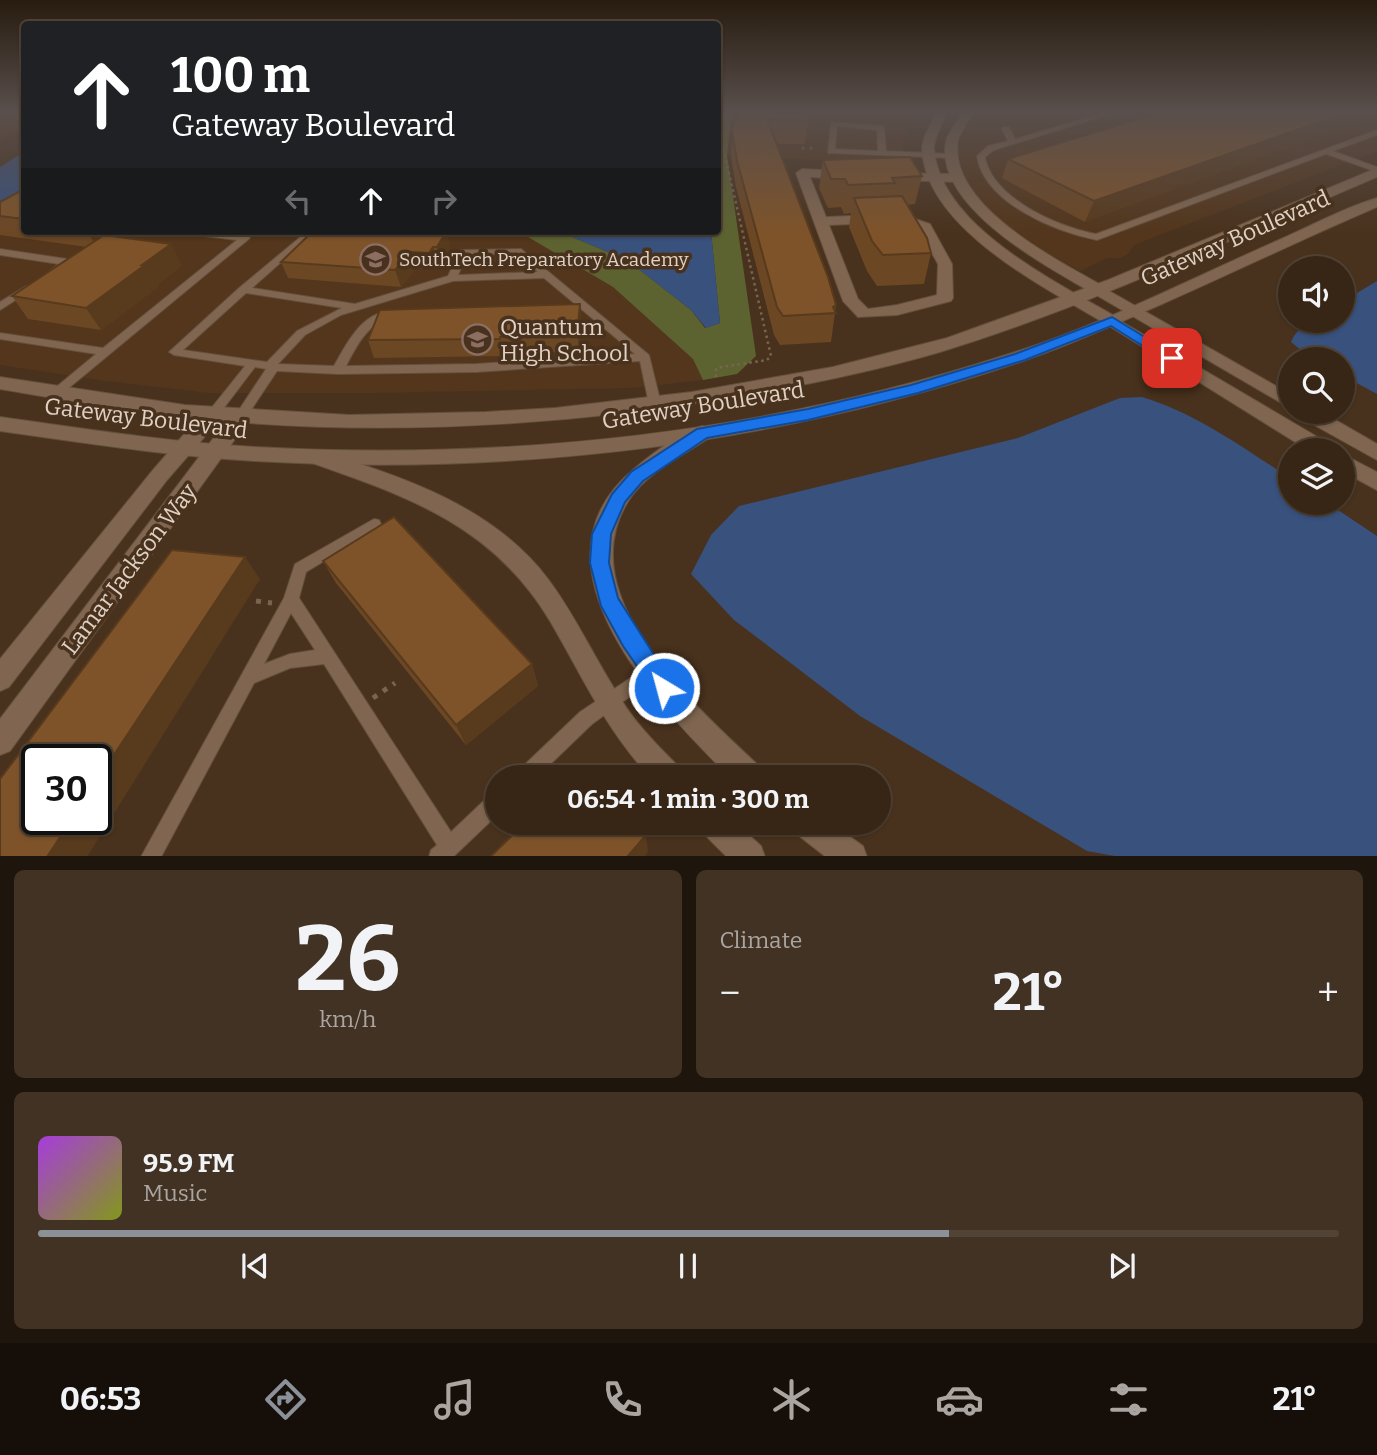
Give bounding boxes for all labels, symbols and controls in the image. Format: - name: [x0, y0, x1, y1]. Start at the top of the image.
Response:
- text: 100 m: [171, 46, 310, 105]
- icon: ahead: [56, 49, 147, 140]
- text: Gateway Boulevard: [171, 106, 455, 144]
- icon: left: [279, 182, 317, 220]
- icon: ahead: [352, 182, 390, 220]
- icon: right: [425, 182, 463, 220]
- street label: Gateway Boulevard: [1136, 184, 1334, 292]
- school or university icon: SouthTech Preparatory Academy: [359, 242, 393, 276]
- place label: SouthTech Preparatory Academy: [399, 248, 689, 271]
- map controls: [1278, 256, 1355, 515]
- button: sound: [1278, 256, 1355, 333]
- place label: Quantum High School: [500, 313, 629, 367]
- school or university icon: Quantum High School: [460, 323, 494, 357]
- pin: [1142, 328, 1202, 388]
- icon: arrive: [1153, 339, 1191, 377]
- button: search: [1278, 347, 1355, 424]
- street label: Gateway Boulevard: [600, 375, 806, 435]
- street label: Gateway Boulevard: [43, 392, 249, 444]
- button: layers: [1278, 438, 1355, 515]
- street label: Lamar Jackson Way: [56, 477, 203, 660]
- position arrow: [627, 651, 701, 725]
- speed limit sign: 30: [21, 744, 112, 835]
- text: 06:54 · 1 min · 300 m: [567, 784, 809, 815]
- text: 26: [295, 905, 400, 1014]
- text: Climate: [720, 926, 802, 954]
- text: 21°: [993, 961, 1065, 1024]
- text: −: [720, 970, 740, 1016]
- text: +: [1317, 970, 1339, 1016]
- text: km/h: [319, 1005, 376, 1033]
- text: 95.9 FM: [143, 1148, 235, 1179]
- text: Music: [143, 1179, 207, 1207]
- icon: previous: [236, 1247, 274, 1285]
- icon: pause: [669, 1247, 707, 1285]
- icon: next: [1103, 1247, 1141, 1285]
- icon: directions: [261, 1375, 310, 1424]
- icon: music: [430, 1375, 479, 1424]
- icon: phone: [598, 1375, 647, 1424]
- icon: climate: [767, 1375, 816, 1424]
- icon: car: [935, 1375, 984, 1424]
- icon: filters: [1104, 1375, 1153, 1424]
- text: 06:53: [60, 1380, 142, 1418]
- text: 21°: [1273, 1380, 1317, 1418]

